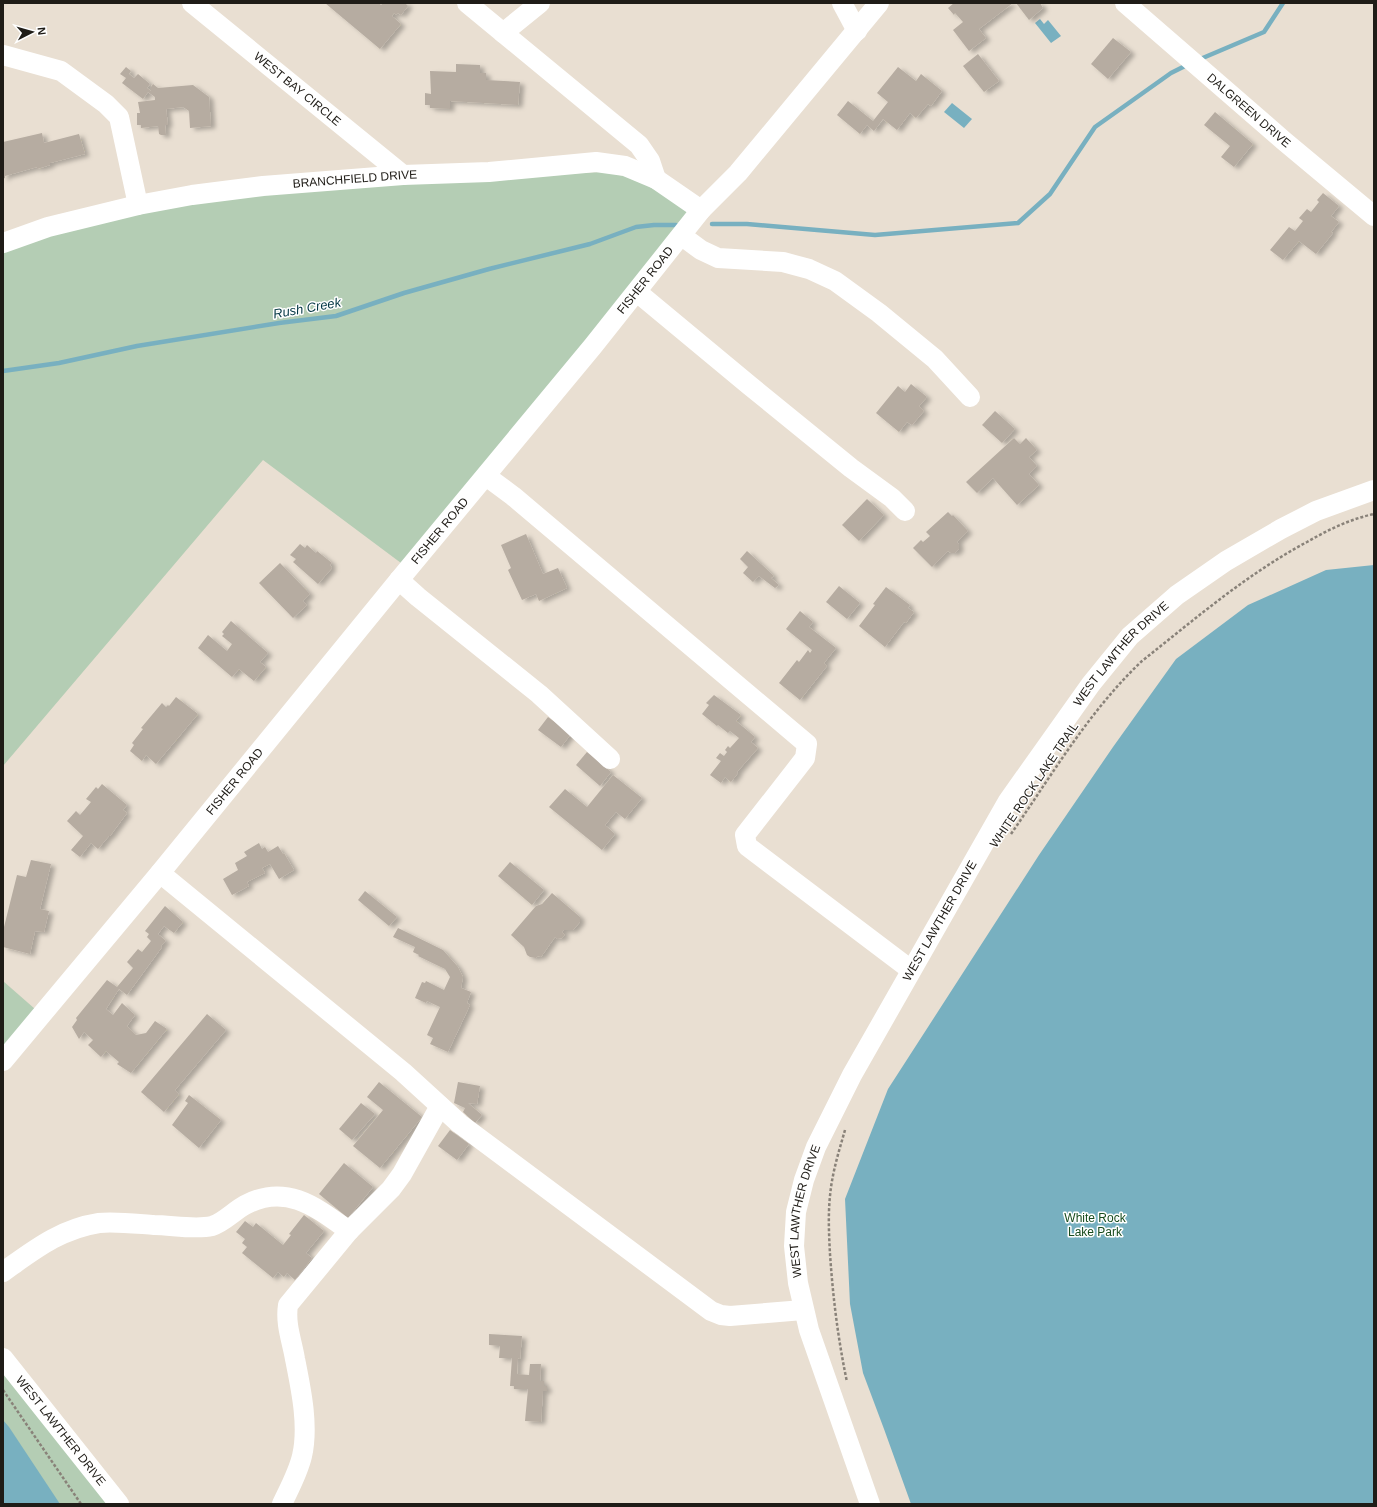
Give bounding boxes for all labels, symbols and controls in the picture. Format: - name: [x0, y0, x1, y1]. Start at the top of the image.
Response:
- north arrow: [12, 12, 52, 52]
- text: N: [36, 26, 48, 36]
- street label: WEST BAY CIRCLE: [251, 49, 344, 129]
- street label: DALGREEN DRIVE: [1204, 70, 1294, 151]
- street label: BRANCHFIELD DRIVE: [292, 168, 417, 191]
- street label: FISHER ROAD: [614, 243, 676, 317]
- water label: Rush Creek: [272, 294, 344, 321]
- street label: FISHER ROAD: [408, 494, 472, 567]
- street label: WEST LAWTHER DRIVE: [1071, 599, 1172, 709]
- street label: WHITE ROCK LAKE TRAIL: [987, 720, 1081, 850]
- street label: FISHER ROAD: [203, 745, 266, 818]
- street label: WEST LAWTHER DRIVE: [900, 858, 980, 983]
- street label: WEST LAWTHER DRIVE: [787, 1143, 823, 1279]
- park label: White Rock Lake Park: [1064, 1211, 1127, 1239]
- street label: WEST LAWTHER DRIVE: [13, 1373, 109, 1488]

